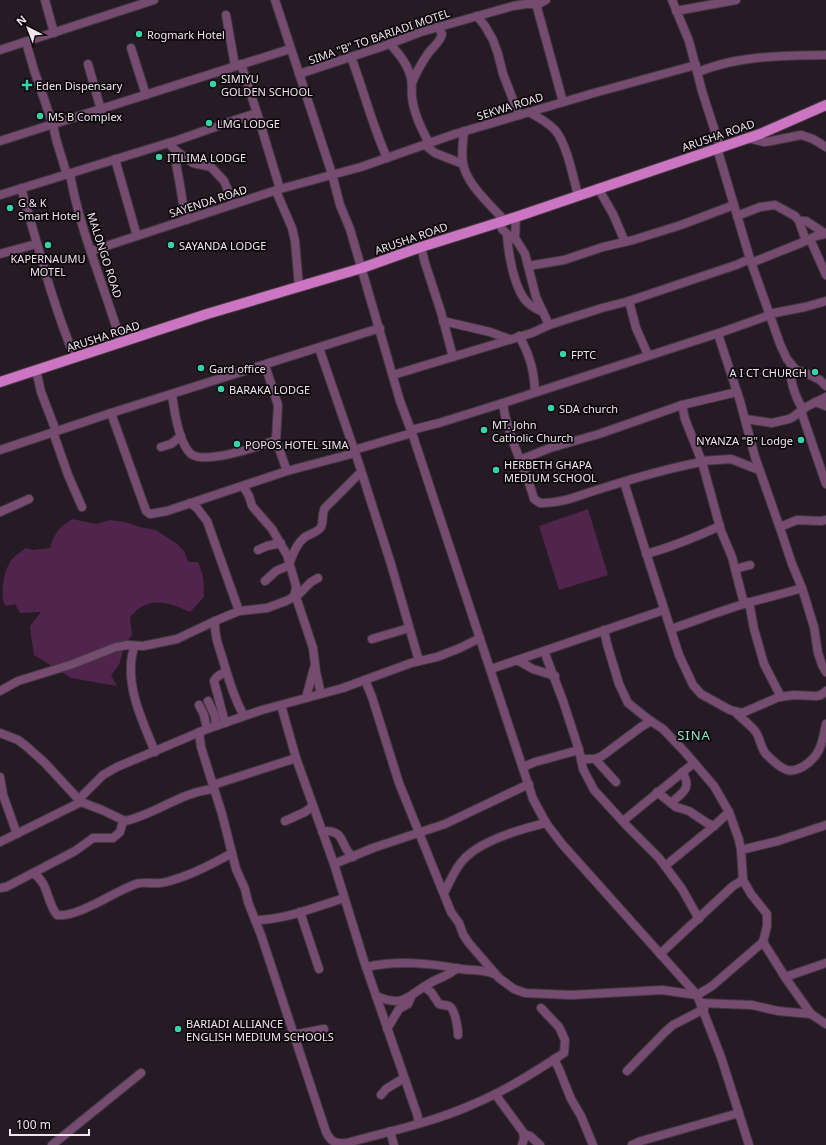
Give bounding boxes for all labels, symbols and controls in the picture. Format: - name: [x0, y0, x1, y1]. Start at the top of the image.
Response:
- street label: SIMA "B" TO BARIADI MOTEL: [306, 5, 452, 67]
- north arrow: [8, 8, 48, 48]
- text: N: [13, 12, 29, 29]
- place label: Rogmark Hotel: [147, 27, 225, 42]
- marker: Rogmark Hotel: [134, 29, 144, 39]
- place label: SIMIYU GOLDEN SCHOOL: [221, 71, 313, 99]
- place label: Eden Dispensary: [36, 78, 123, 93]
- marker: Eden Dispensary: [21, 79, 33, 91]
- marker: SIMIYU GOLDEN SCHOOL: [208, 79, 218, 89]
- street label: SEKWA ROAD: [475, 89, 545, 123]
- place label: MS B Complex: [48, 109, 122, 124]
- marker: MS B Complex: [35, 111, 45, 121]
- street label: ARUSHA ROAD: [680, 115, 756, 155]
- place label: LMG LODGE: [217, 116, 280, 131]
- marker: LMG LODGE: [204, 118, 214, 128]
- place label: ITILIMA LODGE: [167, 150, 246, 165]
- marker: ITILIMA LODGE: [154, 152, 164, 162]
- street label: SAYENDA ROAD: [167, 181, 249, 221]
- place label: G & K Smart Hotel: [18, 195, 80, 223]
- marker: G & K Smart Hotel: [5, 203, 15, 213]
- street label: MALONGO ROAD: [84, 210, 126, 300]
- street label: ARUSHA ROAD: [373, 218, 449, 258]
- place label: SAYANDA LODGE: [179, 238, 266, 253]
- marker: KAPERNAUMU MOTEL: [43, 240, 53, 250]
- marker: SAYANDA LODGE: [166, 240, 176, 250]
- place label: KAPERNAUMU MOTEL: [11, 251, 85, 279]
- street label: ARUSHA ROAD: [64, 317, 142, 355]
- place label: FPTC: [571, 347, 596, 362]
- marker: FPTC: [558, 349, 568, 359]
- place label: Gard office: [209, 361, 266, 376]
- marker: Gard office: [196, 363, 206, 373]
- place label: A I CT CHURCH: [730, 365, 807, 380]
- marker: A I CT CHURCH: [810, 367, 820, 377]
- place label: BARAKA LODGE: [229, 382, 310, 397]
- marker: BARAKA LODGE: [216, 384, 226, 394]
- place label: SDA church: [559, 401, 618, 416]
- marker: SDA church: [546, 403, 556, 413]
- place label: MT. John Catholic Church: [492, 417, 573, 445]
- marker: MT. John Catholic Church: [479, 425, 489, 435]
- place label: NYANZA "B" Lodge: [696, 433, 793, 448]
- marker: NYANZA "B" Lodge: [796, 435, 806, 445]
- place label: POPOS HOTEL SIMA: [245, 437, 349, 452]
- marker: POPOS HOTEL SIMA: [232, 439, 242, 449]
- place label: HERBETH GHAPA MEDIUM SCHOOL: [504, 457, 597, 485]
- marker: HERBETH GHAPA MEDIUM SCHOOL: [491, 465, 501, 475]
- district label: SINA: [677, 726, 711, 744]
- place label: BARIADI ALLIANCE ENGLISH MEDIUM SCHOOLS: [186, 1016, 334, 1044]
- marker: BARIADI ALLIANCE ENGLISH MEDIUM SCHOOLS: [173, 1024, 183, 1034]
- scale bar: [10, 1111, 89, 1137]
- text: 100 m: [16, 1116, 51, 1133]

